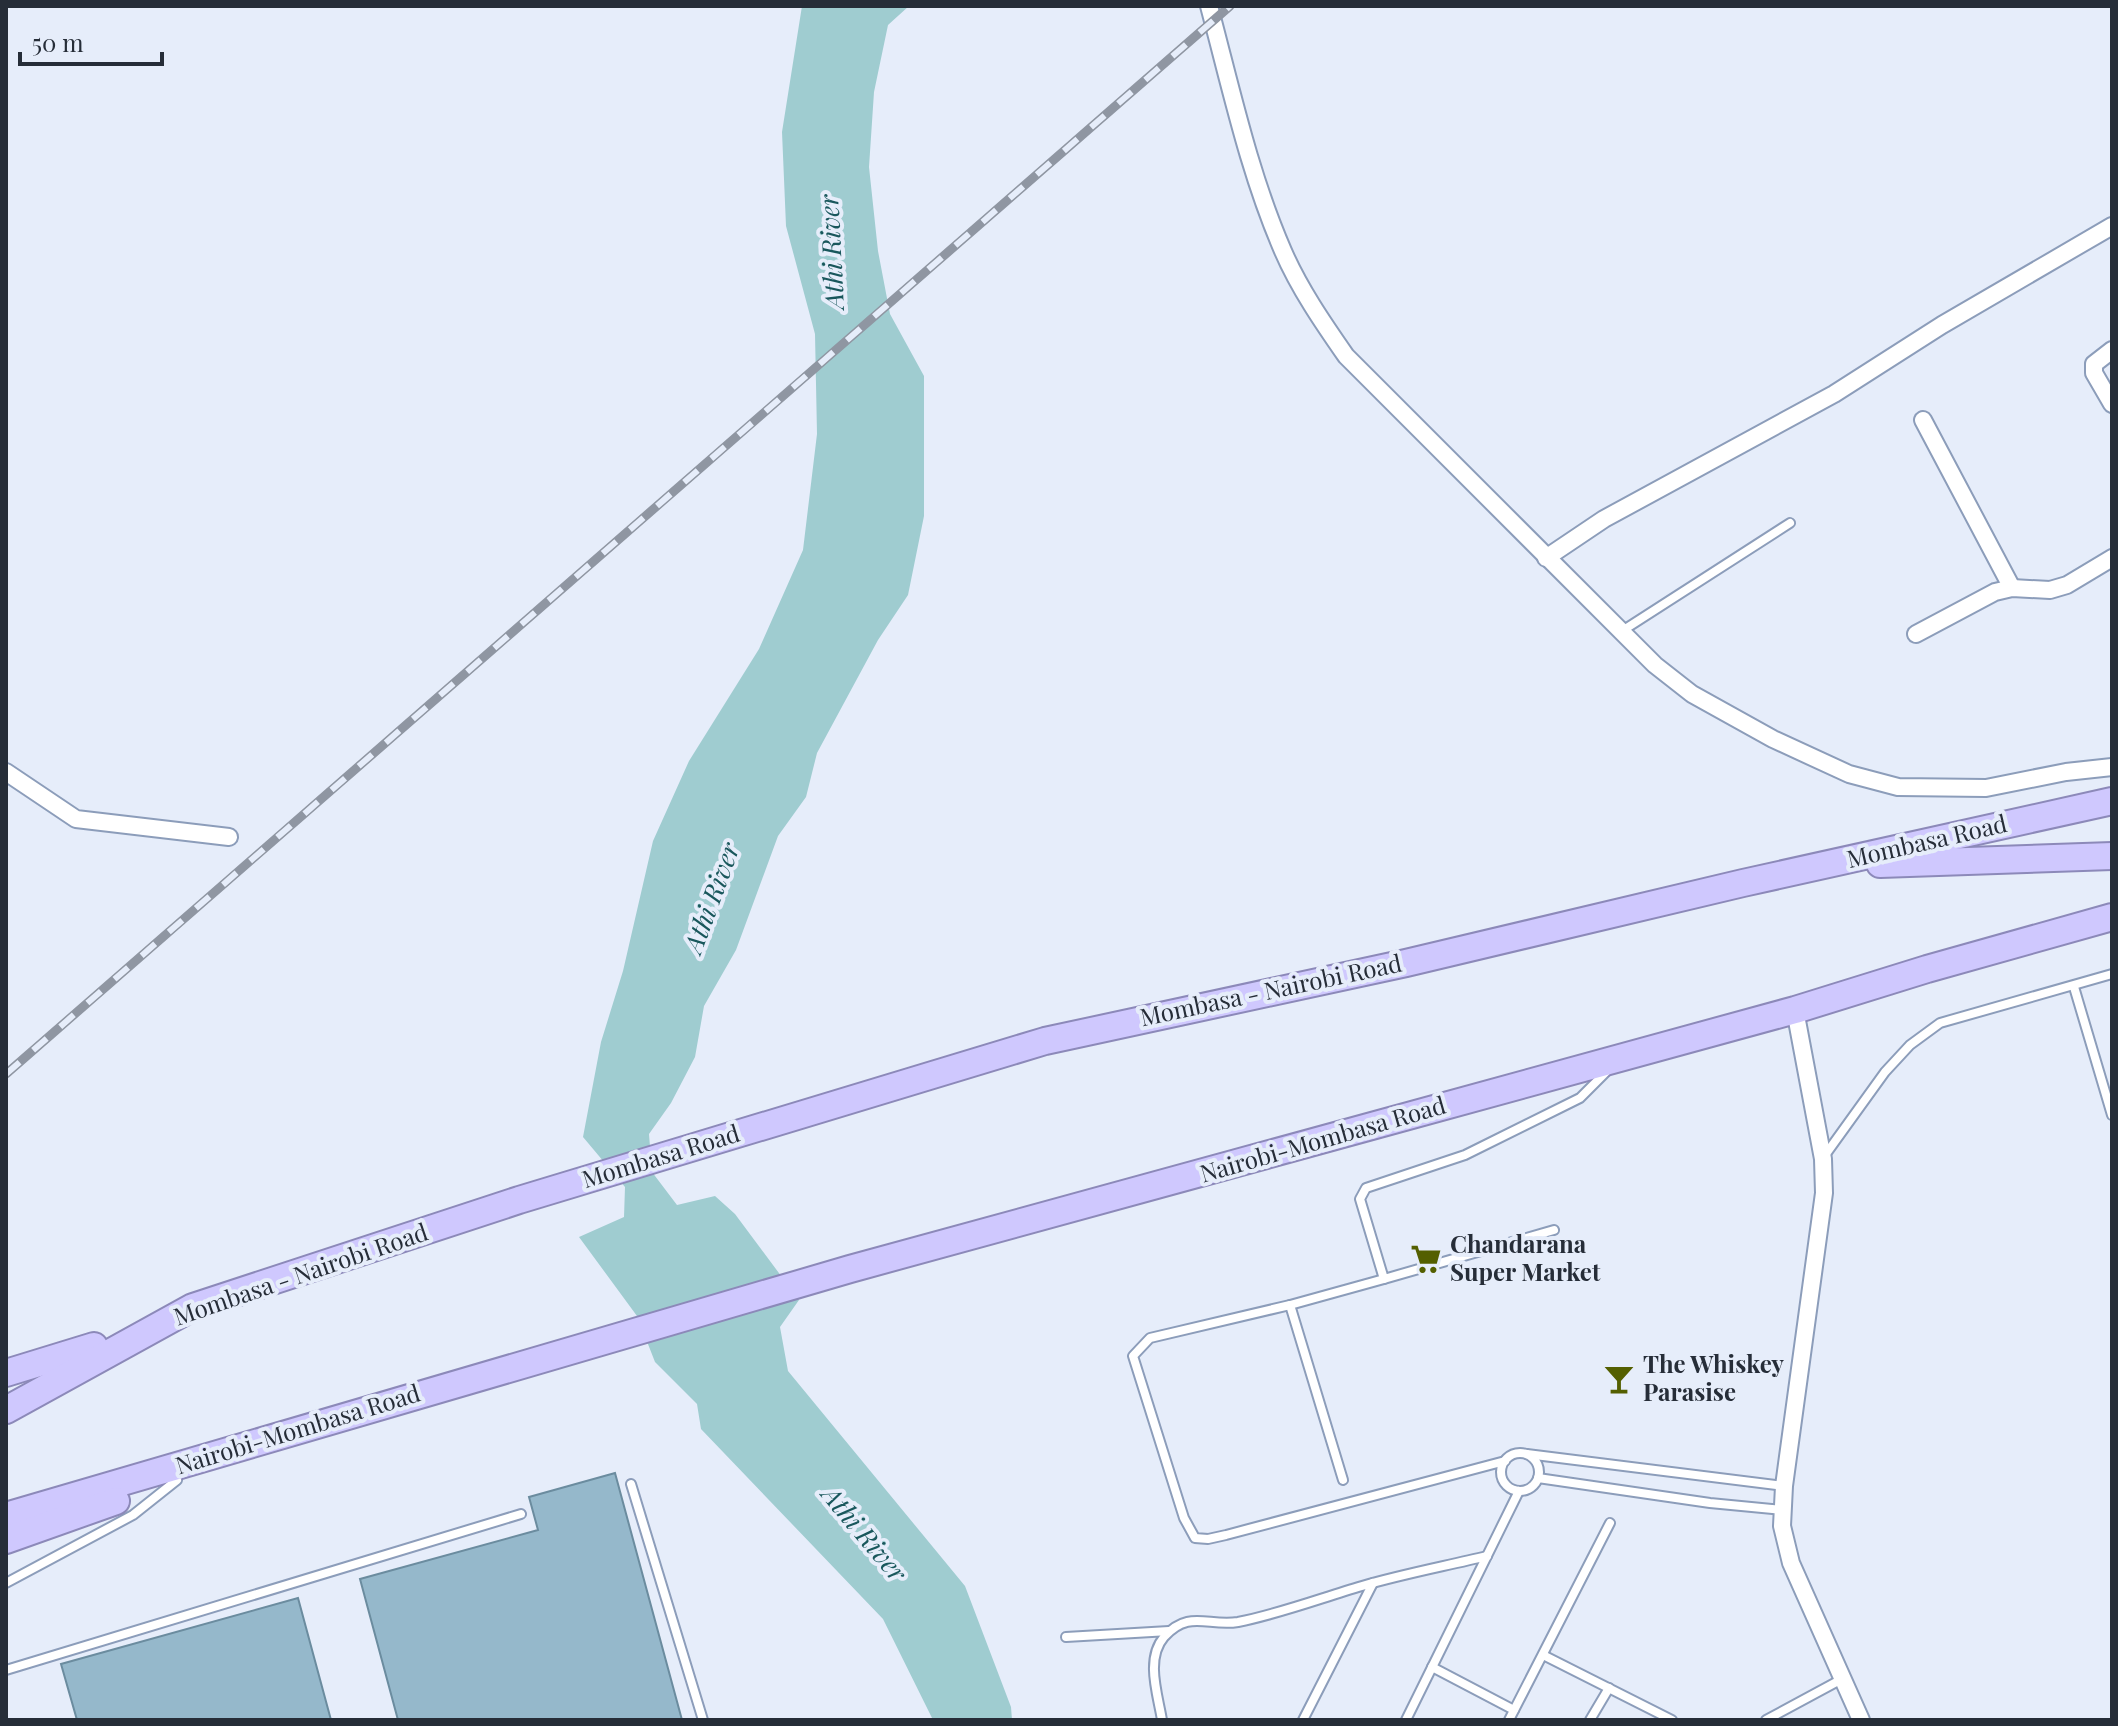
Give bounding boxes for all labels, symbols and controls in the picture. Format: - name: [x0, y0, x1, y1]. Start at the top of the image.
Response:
- scale bar: [20, 16, 162, 66]
- text: 50 m: [32, 26, 84, 58]
- water label: Athi River: [810, 193, 851, 313]
- street label: Mombasa Road: [1843, 806, 2010, 874]
- water label: Athi River: [674, 837, 747, 960]
- street label: Mombasa - Nairobi Road: [1137, 946, 1404, 1032]
- street label: Nairobi-Mombasa Road: [1196, 1088, 1449, 1189]
- street label: Mombasa Road: [578, 1116, 743, 1194]
- street label: Mombasa - Nairobi Road: [169, 1215, 432, 1332]
- place label: Chandarana Super Market: [1450, 1227, 1601, 1287]
- supermarket icon: Chandarana Super Market: [1409, 1242, 1443, 1276]
- place label: The Whiskey Parasise: [1643, 1347, 1785, 1407]
- bar icon: The Whiskey Parasise: [1602, 1362, 1636, 1396]
- street label: Nairobi-Mombasa Road: [171, 1376, 424, 1481]
- water label: Athi River: [813, 1476, 916, 1589]

